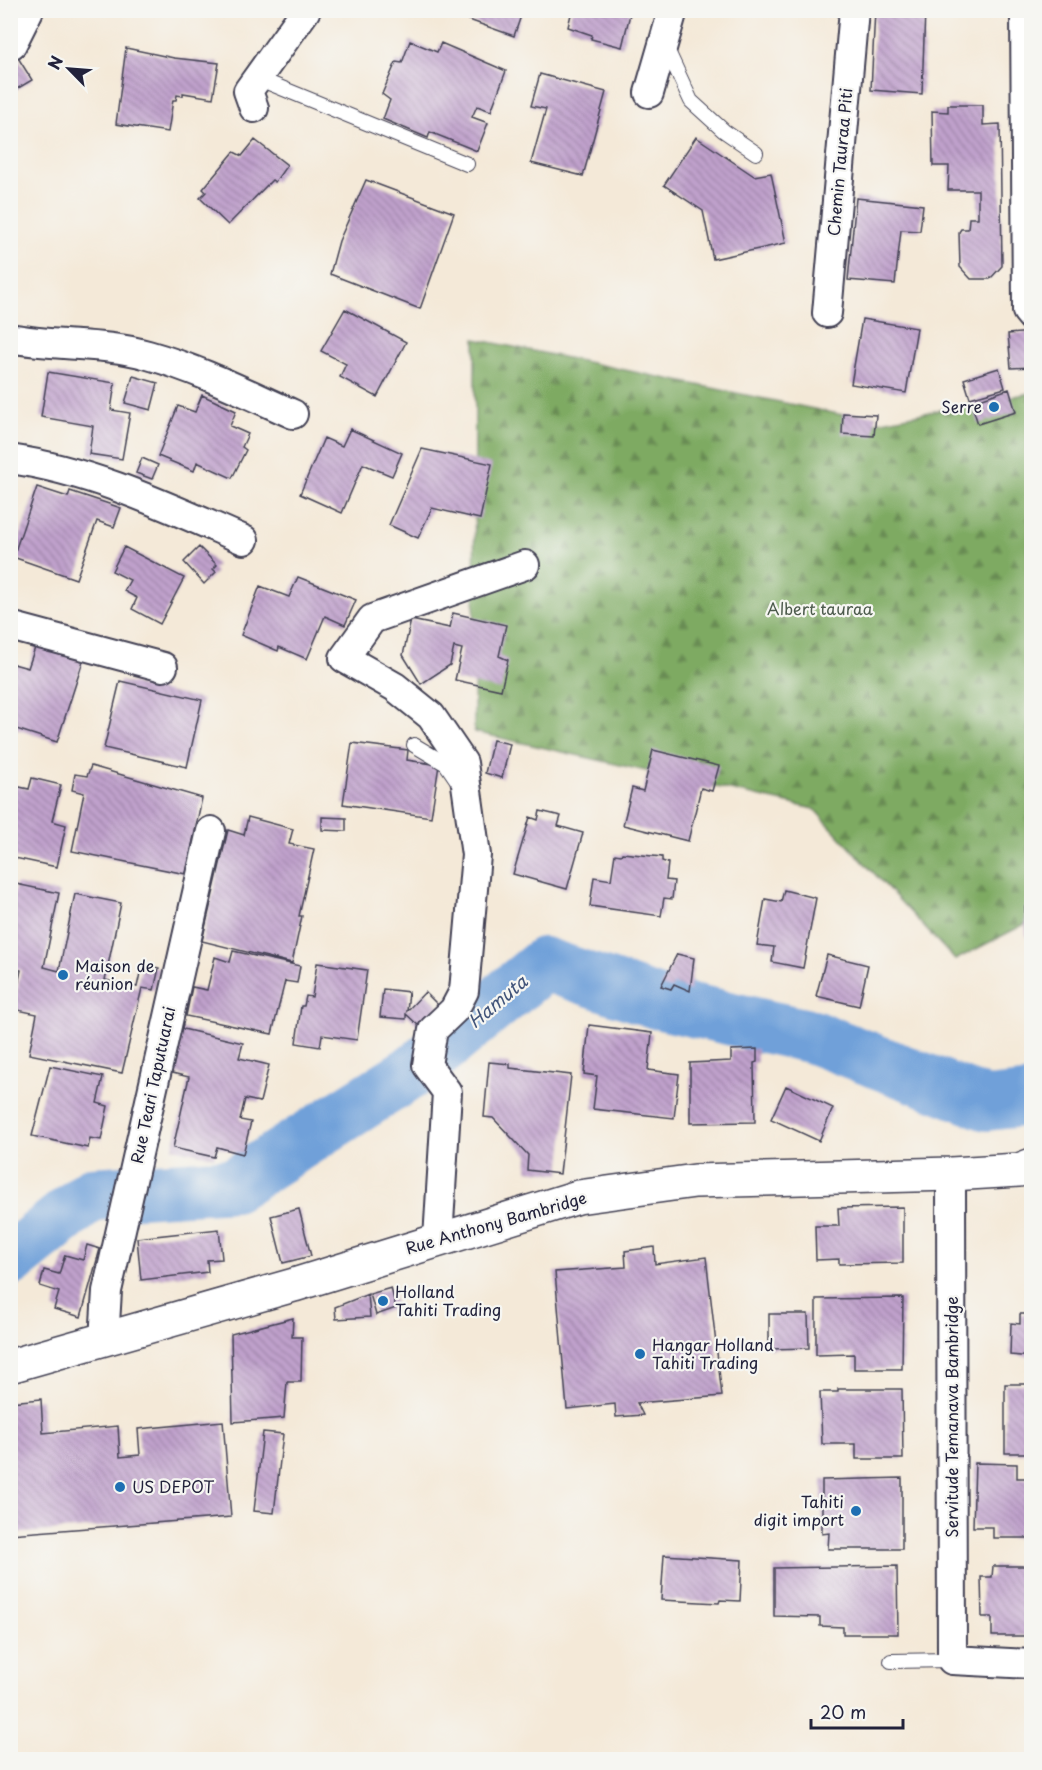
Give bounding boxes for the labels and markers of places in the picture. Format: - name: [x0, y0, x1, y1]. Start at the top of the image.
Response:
- place label: Serre: [941, 394, 982, 418]
- marker: Serre: [987, 400, 1001, 414]
- place label: Maison de réunion: [75, 953, 155, 995]
- marker: Maison de réunion: [56, 968, 70, 982]
- place label: Holland Tahiti Trading: [395, 1279, 501, 1321]
- marker: Holland Tahiti Trading: [376, 1294, 390, 1308]
- place label: Hangar Holland Tahiti Trading: [652, 1332, 774, 1374]
- marker: Hangar Holland Tahiti Trading: [633, 1347, 647, 1361]
- place label: US DEPOT: [132, 1474, 214, 1498]
- marker: US DEPOT: [113, 1480, 127, 1494]
- place label: Tahiti digit import: [754, 1489, 844, 1531]
- marker: Tahiti digit import: [849, 1504, 863, 1518]

